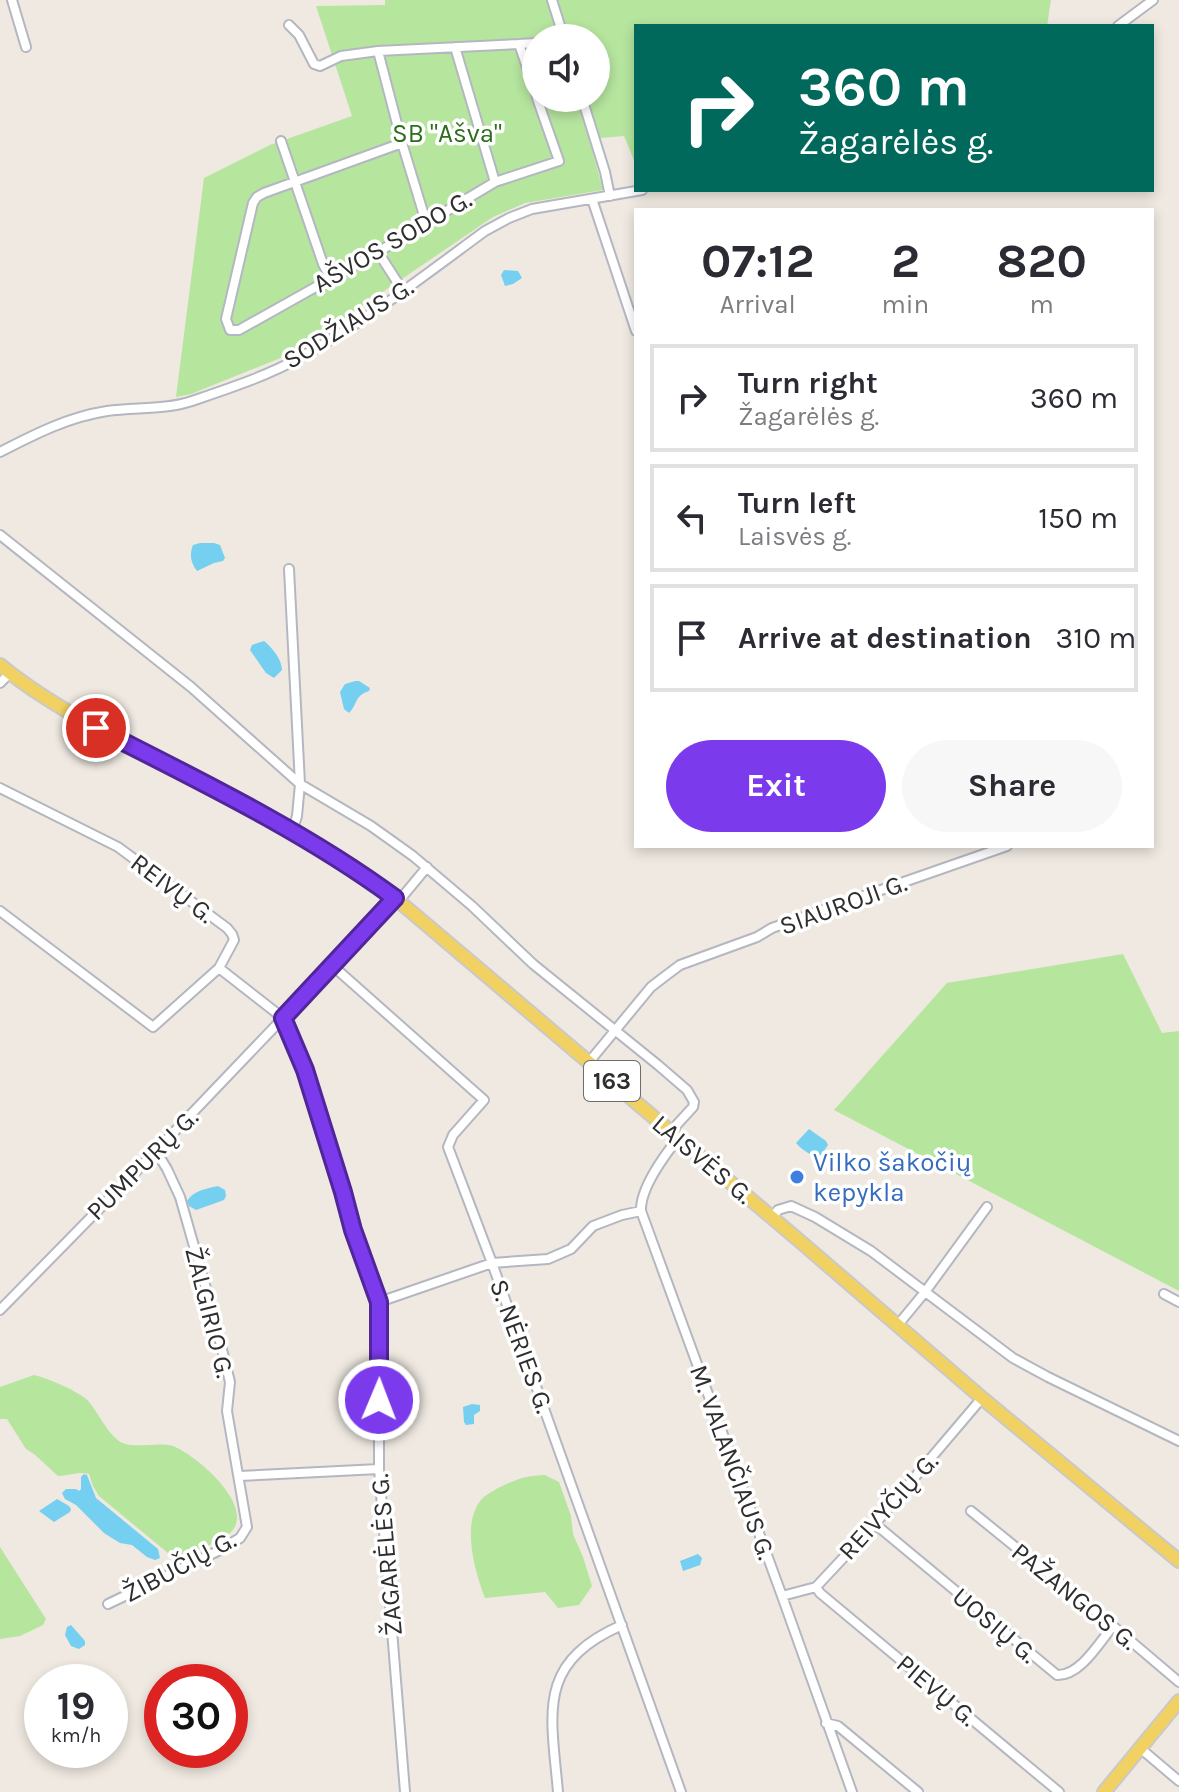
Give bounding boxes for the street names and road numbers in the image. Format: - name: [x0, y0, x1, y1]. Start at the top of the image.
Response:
- street label: AŠVOS SODO G.: [307, 183, 477, 299]
- street label: SODŽIAUS G.: [278, 271, 419, 376]
- street label: REIVŲ G.: [125, 847, 221, 930]
- street label: SIAUROJI G.: [775, 867, 911, 942]
- road number: 163: [584, 1061, 640, 1101]
- street label: PUMPURŲ G.: [80, 1102, 205, 1227]
- street label: LAISVĖS G.: [646, 1108, 760, 1211]
- street label: ŽALGIRIO G.: [178, 1243, 241, 1381]
- street label: S. NĖRIES G.: [483, 1275, 560, 1417]
- street label: M. VALANČIAUS G.: [683, 1360, 783, 1564]
- street label: REIVYČIŲ G.: [831, 1445, 945, 1567]
- street label: ŽAGARĖLĖS G.: [364, 1473, 409, 1637]
- street label: ŽIBUČIŲ G.: [117, 1523, 241, 1609]
- street label: PAŽANGOS G.: [1005, 1536, 1144, 1657]
- street label: UOSIŲ G.: [946, 1581, 1043, 1670]
- street label: PIEVŲ G.: [890, 1648, 983, 1733]

